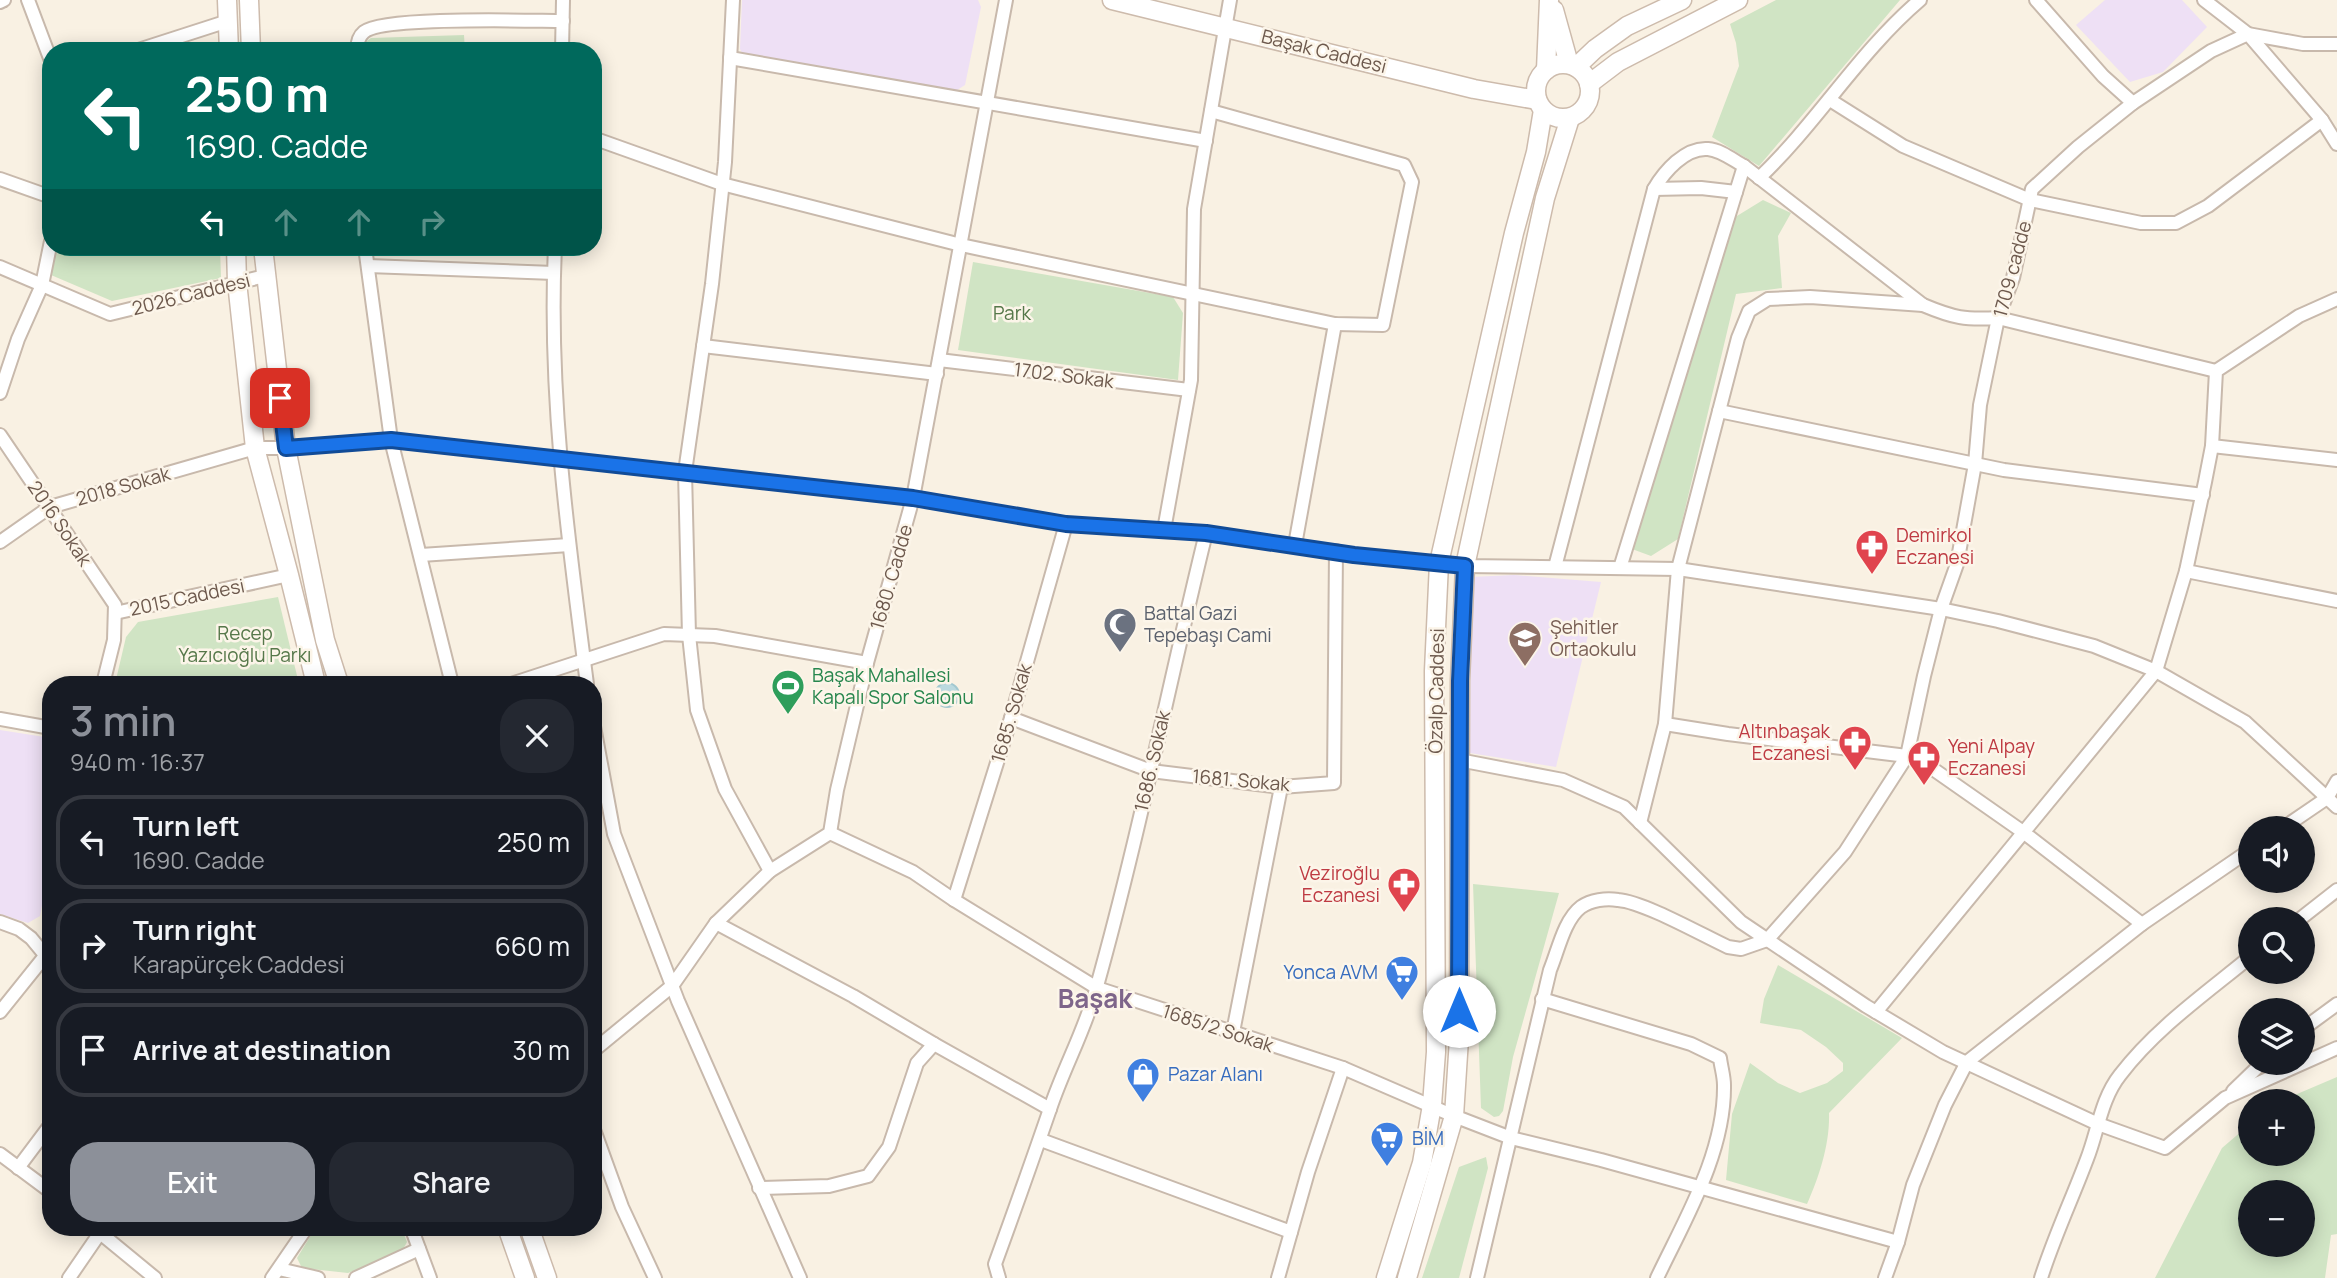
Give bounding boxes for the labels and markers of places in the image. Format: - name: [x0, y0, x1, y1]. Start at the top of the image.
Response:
- pin: [250, 368, 310, 428]
- place label: Demirkol Eczanesi: [1896, 522, 1974, 570]
- pharmacy icon: Demirkol Eczanesi: [1853, 527, 1891, 576]
- place label: Battal Gazi Tepebaşı Cami: [1144, 600, 1272, 648]
- mosque icon: Battal Gazi Tepebaşı Cami: [1101, 605, 1139, 654]
- place label: Şehitler Ortaokulu: [1550, 614, 1636, 662]
- school or university icon: Şehitler Ortaokulu: [1506, 619, 1544, 668]
- place label: Başak Mahallesi Kapalı Spor Salonu: [812, 662, 974, 710]
- sports icon: Başak Mahallesi Kapalı Spor Salonu: [769, 667, 807, 716]
- place label: Altınbaşak Eczanesi: [1738, 718, 1831, 766]
- pharmacy icon: Altınbaşak Eczanesi: [1836, 723, 1874, 772]
- place label: Yeni Alpay Eczanesi: [1948, 733, 2035, 781]
- pharmacy icon: Yeni Alpay Eczanesi: [1905, 738, 1943, 787]
- place label: Veziroğlu Eczanesi: [1299, 860, 1380, 908]
- pharmacy icon: Veziroğlu Eczanesi: [1385, 865, 1423, 914]
- supermarket icon: Yonca AVM: [1383, 953, 1421, 1002]
- place label: Yonca AVM: [1284, 959, 1378, 985]
- shop icon: Pazar Alanı: [1124, 1055, 1162, 1104]
- place label: Pazar Alanı: [1168, 1061, 1263, 1087]
- supermarket icon: BİM: [1368, 1119, 1406, 1168]
- place label: BİM: [1412, 1125, 1444, 1151]

